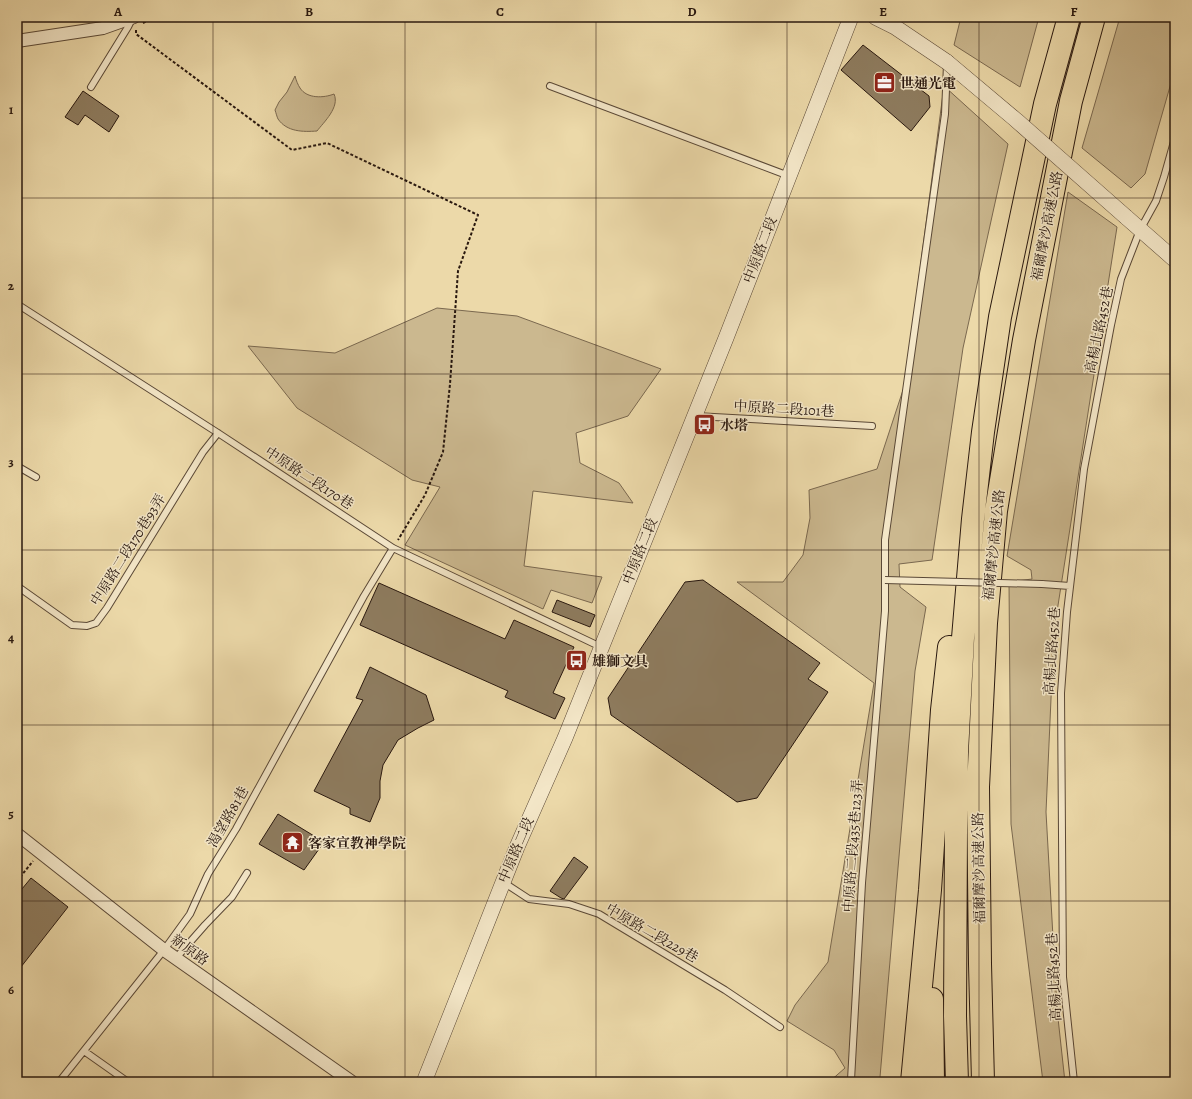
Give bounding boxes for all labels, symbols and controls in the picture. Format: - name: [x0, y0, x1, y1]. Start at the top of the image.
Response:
- text: A: [113, 3, 123, 20]
- text: B: [305, 3, 313, 20]
- text: C: [496, 3, 504, 20]
- text: D: [687, 3, 697, 20]
- text: E: [879, 3, 887, 20]
- text: F: [1071, 3, 1078, 20]
- office icon: 世通光電: [871, 70, 897, 96]
- place label: 世通光電: [900, 74, 956, 93]
- text: 1: [9, 101, 14, 118]
- street label: 福爾摩沙高速公路: [1027, 169, 1067, 283]
- street label: 中原路二段: [739, 214, 781, 286]
- text: 2: [8, 277, 15, 294]
- street label: 高楊北路452巷: [1080, 284, 1118, 376]
- street label: 中原路二段101巷: [733, 397, 835, 421]
- bus stop icon: 水塔: [691, 412, 717, 438]
- place label: 水塔: [720, 416, 748, 435]
- street label: 中原路二段170巷: [261, 442, 357, 514]
- text: 3: [8, 453, 14, 470]
- street label: 福爾摩沙高速公路: [979, 488, 1009, 602]
- street label: 中原路二段170巷93弄: [86, 491, 170, 609]
- street label: 中原路二段: [618, 515, 662, 587]
- street label: 高楊北路452巷: [1039, 606, 1065, 696]
- text: 4: [8, 629, 14, 646]
- bus stop icon: 雄獅文具: [563, 648, 589, 674]
- place label: 雄獅文具: [592, 652, 648, 671]
- street label: 中原路二段435巷123弄: [839, 779, 867, 913]
- street label: 渴望路81巷: [203, 783, 253, 851]
- text: 5: [8, 805, 14, 822]
- street label: 福爾摩沙高速公路: [969, 812, 989, 924]
- street label: 中原路二段: [494, 814, 538, 886]
- temple icon: 客家宣教神學院: [279, 830, 305, 856]
- place label: 客家宣教神學院: [308, 834, 406, 853]
- street label: 中原路二段229巷: [602, 899, 702, 967]
- street label: 新原路: [167, 930, 213, 970]
- street label: 高楊北路452巷: [1042, 932, 1066, 1022]
- text: 6: [8, 981, 14, 998]

